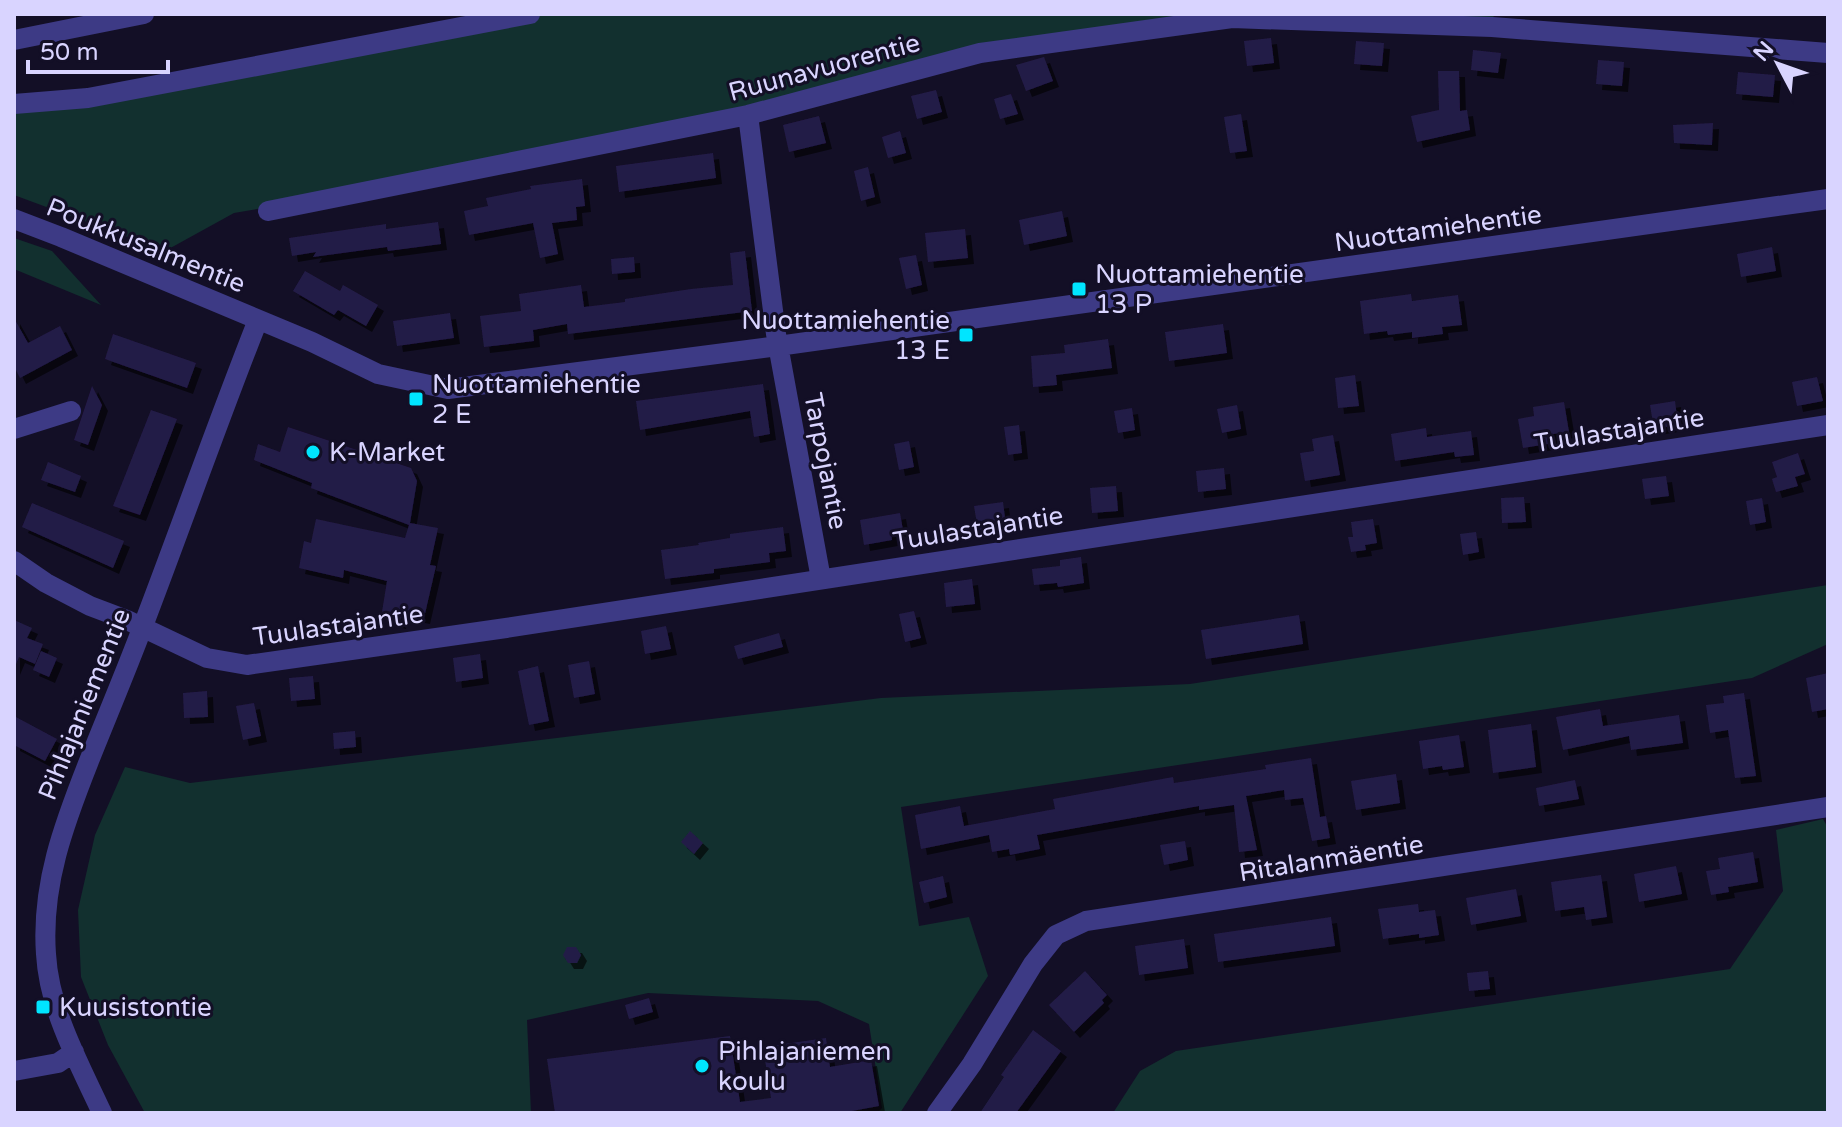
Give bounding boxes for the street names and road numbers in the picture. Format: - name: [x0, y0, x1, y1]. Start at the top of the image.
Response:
- street label: Ruunavuorentie: [725, 27, 923, 108]
- street label: Poukkusalmentie: [42, 191, 250, 299]
- street label: Nuottamiehentie: [1333, 199, 1544, 258]
- street label: Tarpojantie: [797, 390, 854, 532]
- street label: Tuulastajantie: [1532, 402, 1706, 459]
- street label: Tuulastajantie: [891, 500, 1065, 557]
- street label: Tuulastajantie: [251, 598, 425, 653]
- street label: Pihlajaniementie: [32, 604, 137, 805]
- street label: Ritalanmäentie: [1237, 829, 1426, 888]

